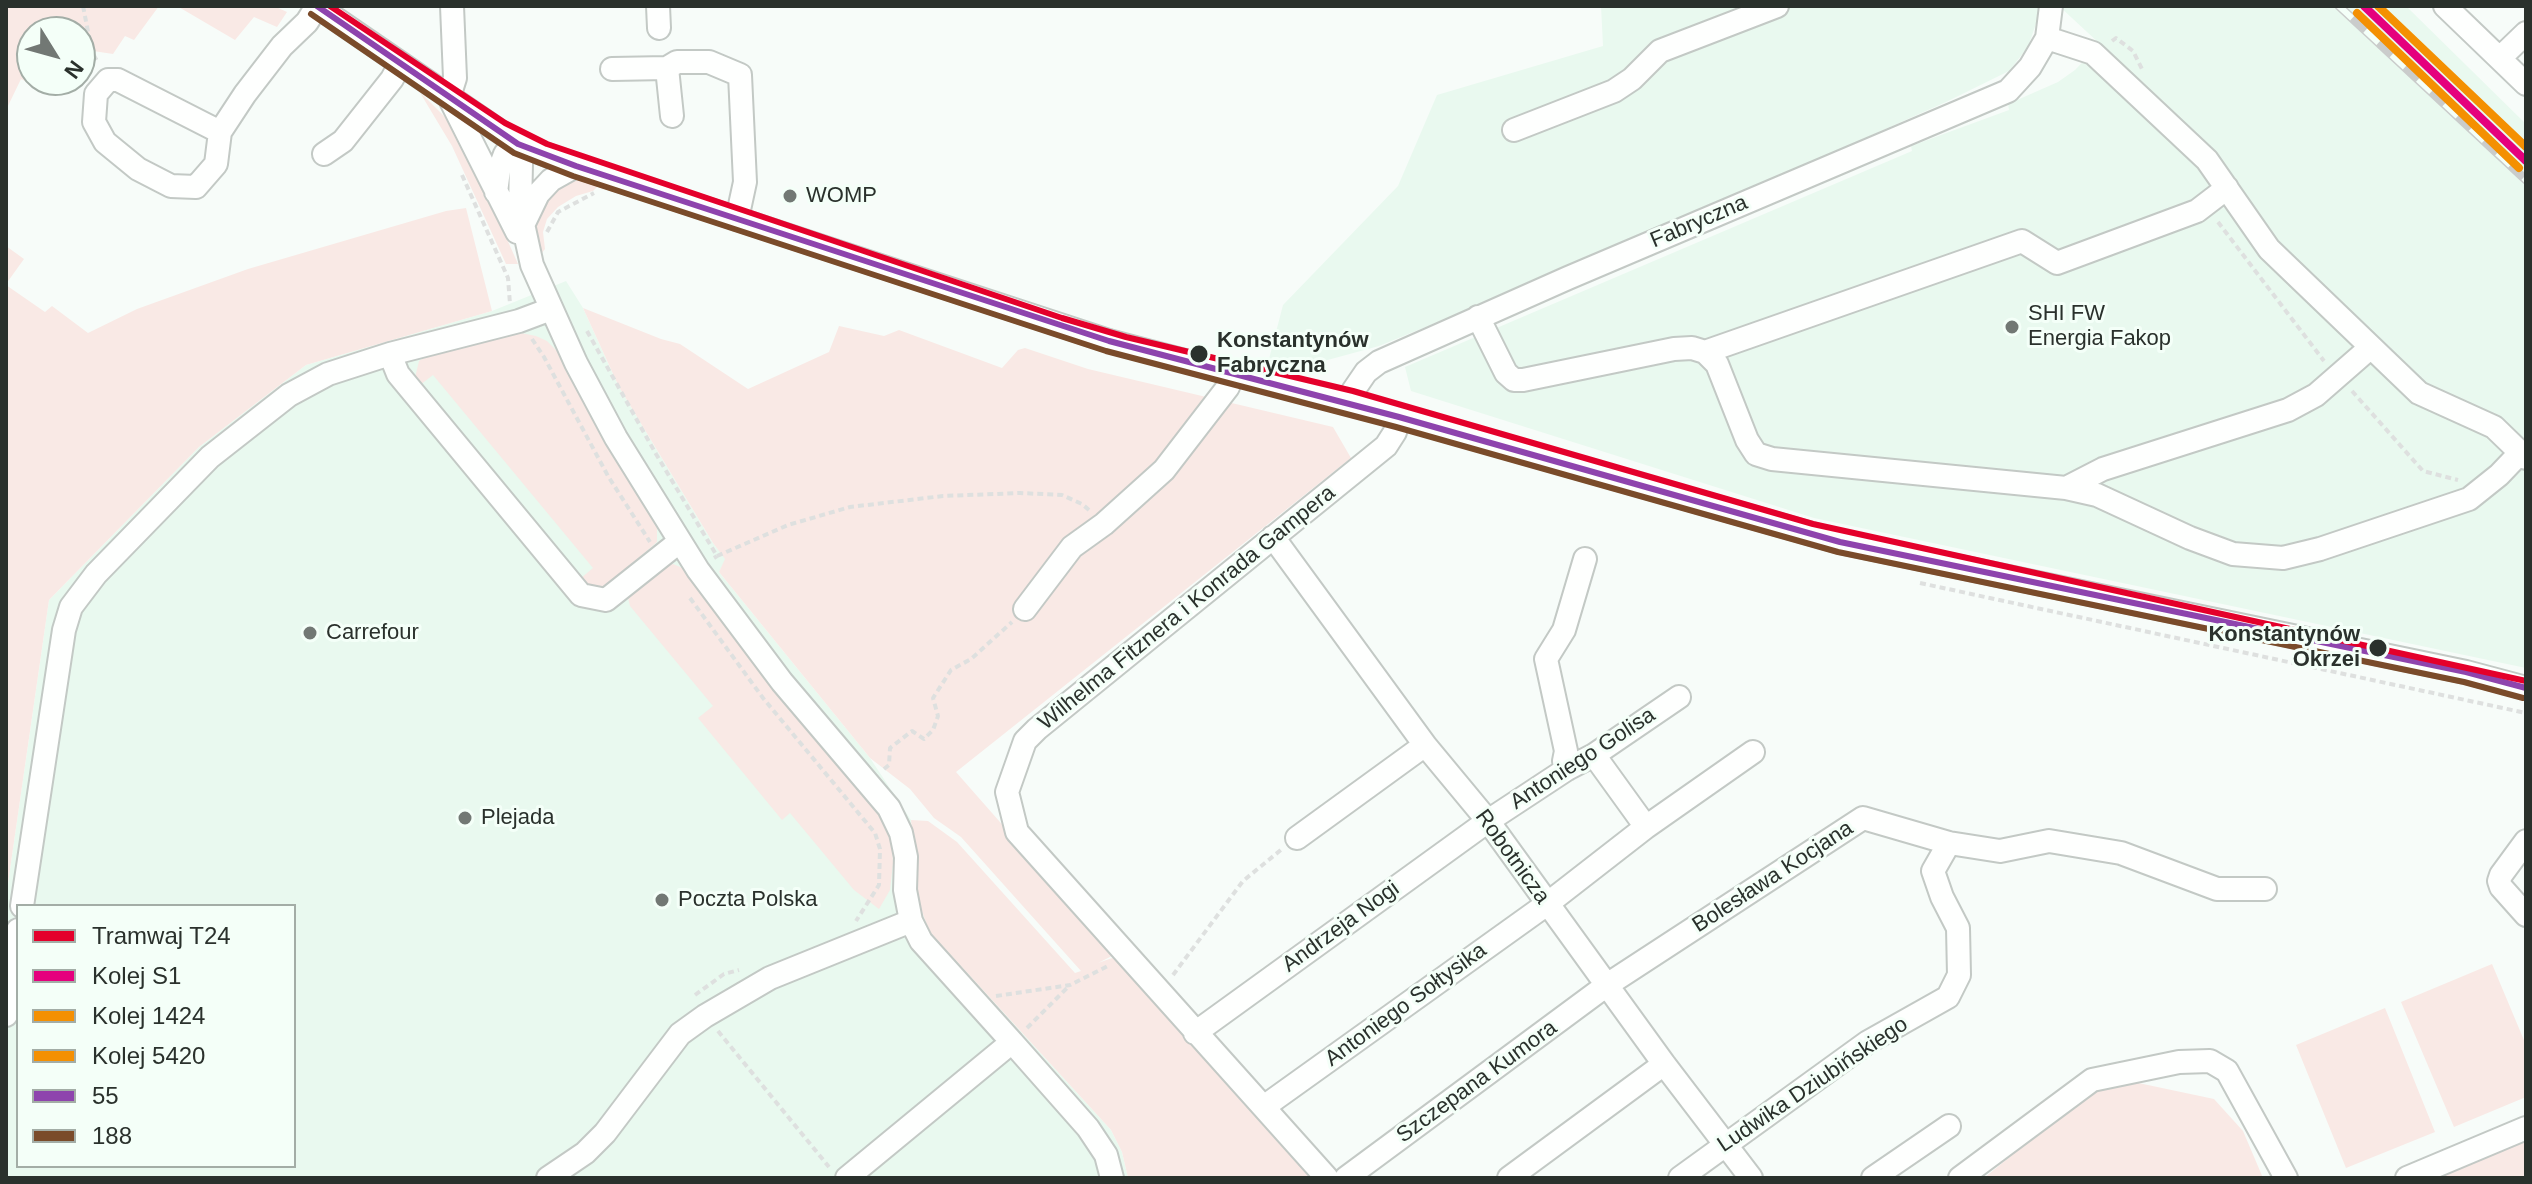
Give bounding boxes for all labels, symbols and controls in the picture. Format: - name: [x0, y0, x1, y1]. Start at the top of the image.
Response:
- north arrow: [16, 16, 96, 96]
- text: N: [59, 56, 89, 83]
- place label: WOMP: [806, 183, 877, 209]
- marker: WOMP: [781, 187, 799, 205]
- street label: Fabryczna: [1647, 190, 1751, 254]
- place label: SHI FW Energia Fakop: [2028, 301, 2171, 352]
- marker: SHI FW Energia Fakop: [2003, 318, 2021, 336]
- place label: Konstantynów Fabryczna: [1217, 328, 1369, 380]
- marker: Konstantynów Fabryczna: [1188, 343, 1210, 365]
- street label: Wilhelma Fitznera i Konrada Gampera: [1033, 480, 1341, 736]
- place label: Carrefour: [326, 620, 419, 646]
- place label: Konstantynów Okrzei: [2208, 622, 2360, 674]
- marker: Carrefour: [301, 624, 319, 642]
- marker: Konstantynów Okrzei: [2367, 637, 2389, 659]
- street label: Antoniego Golisa: [1506, 702, 1660, 816]
- place label: Plejada: [481, 805, 554, 831]
- street label: Robotnicza: [1469, 805, 1555, 909]
- marker: Plejada: [456, 809, 474, 827]
- street label: Bolesława Kocjana: [1688, 815, 1858, 939]
- street label: Andrzeja Nogi: [1277, 876, 1405, 978]
- place label: Poczta Polska: [678, 887, 817, 913]
- marker: Poczta Polska: [653, 891, 671, 909]
- legend: [16, 904, 296, 1168]
- text: Tramwaj T24: [92, 922, 231, 949]
- street label: Antoniego Sołtysika: [1320, 938, 1492, 1072]
- text: Kolej S1: [92, 962, 181, 989]
- text: Kolej 1424: [92, 1002, 205, 1029]
- street label: Ludwika Dziubińskiego: [1713, 1011, 1913, 1159]
- street label: Szczepana Kumora: [1392, 1015, 1562, 1149]
- text: Kolej 5420: [92, 1042, 205, 1069]
- text: 55: [92, 1082, 119, 1109]
- text: 188: [92, 1122, 132, 1149]

